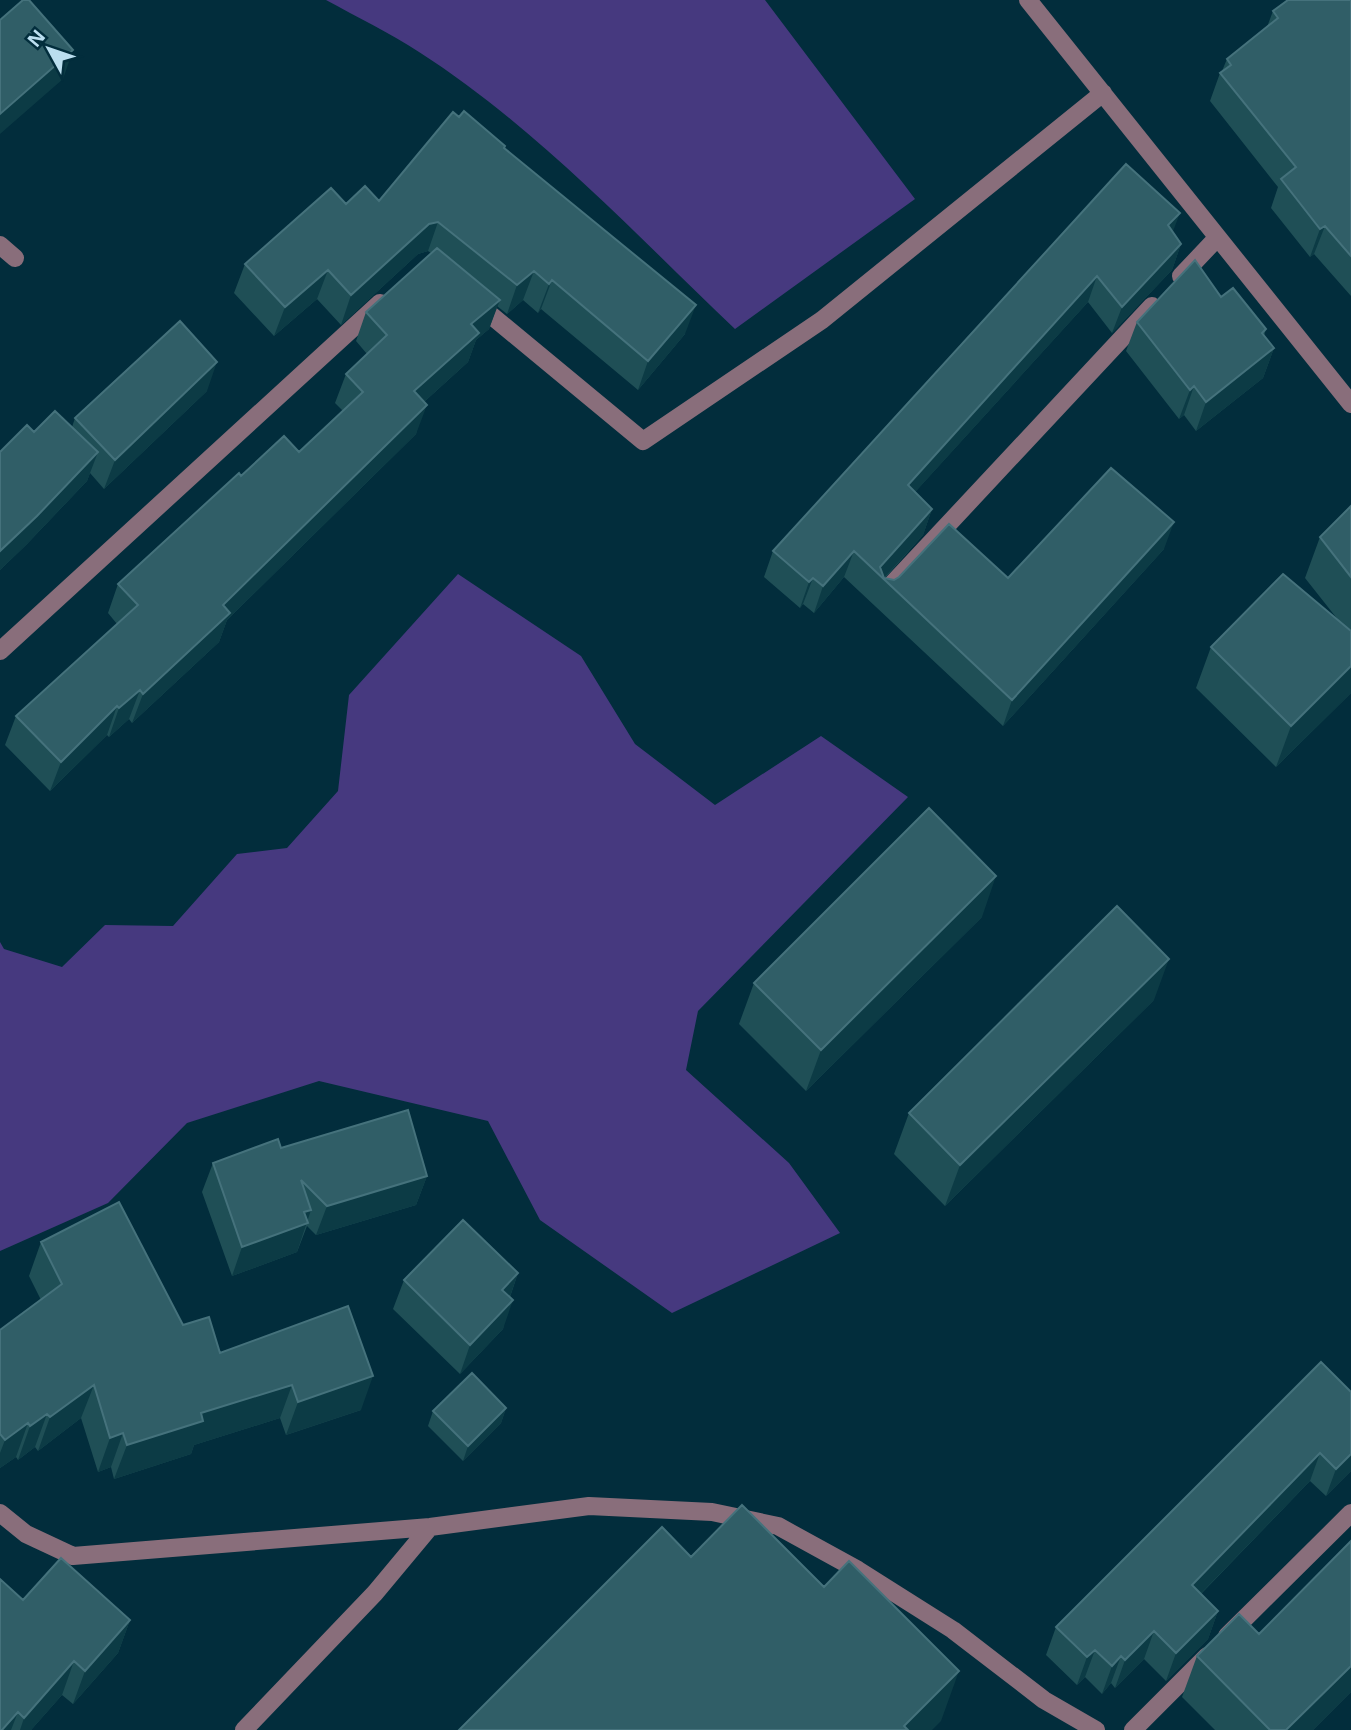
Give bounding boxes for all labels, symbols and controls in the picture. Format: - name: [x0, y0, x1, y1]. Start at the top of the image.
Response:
- north arrow: [14, 14, 84, 84]
- text: N: [21, 24, 51, 52]

